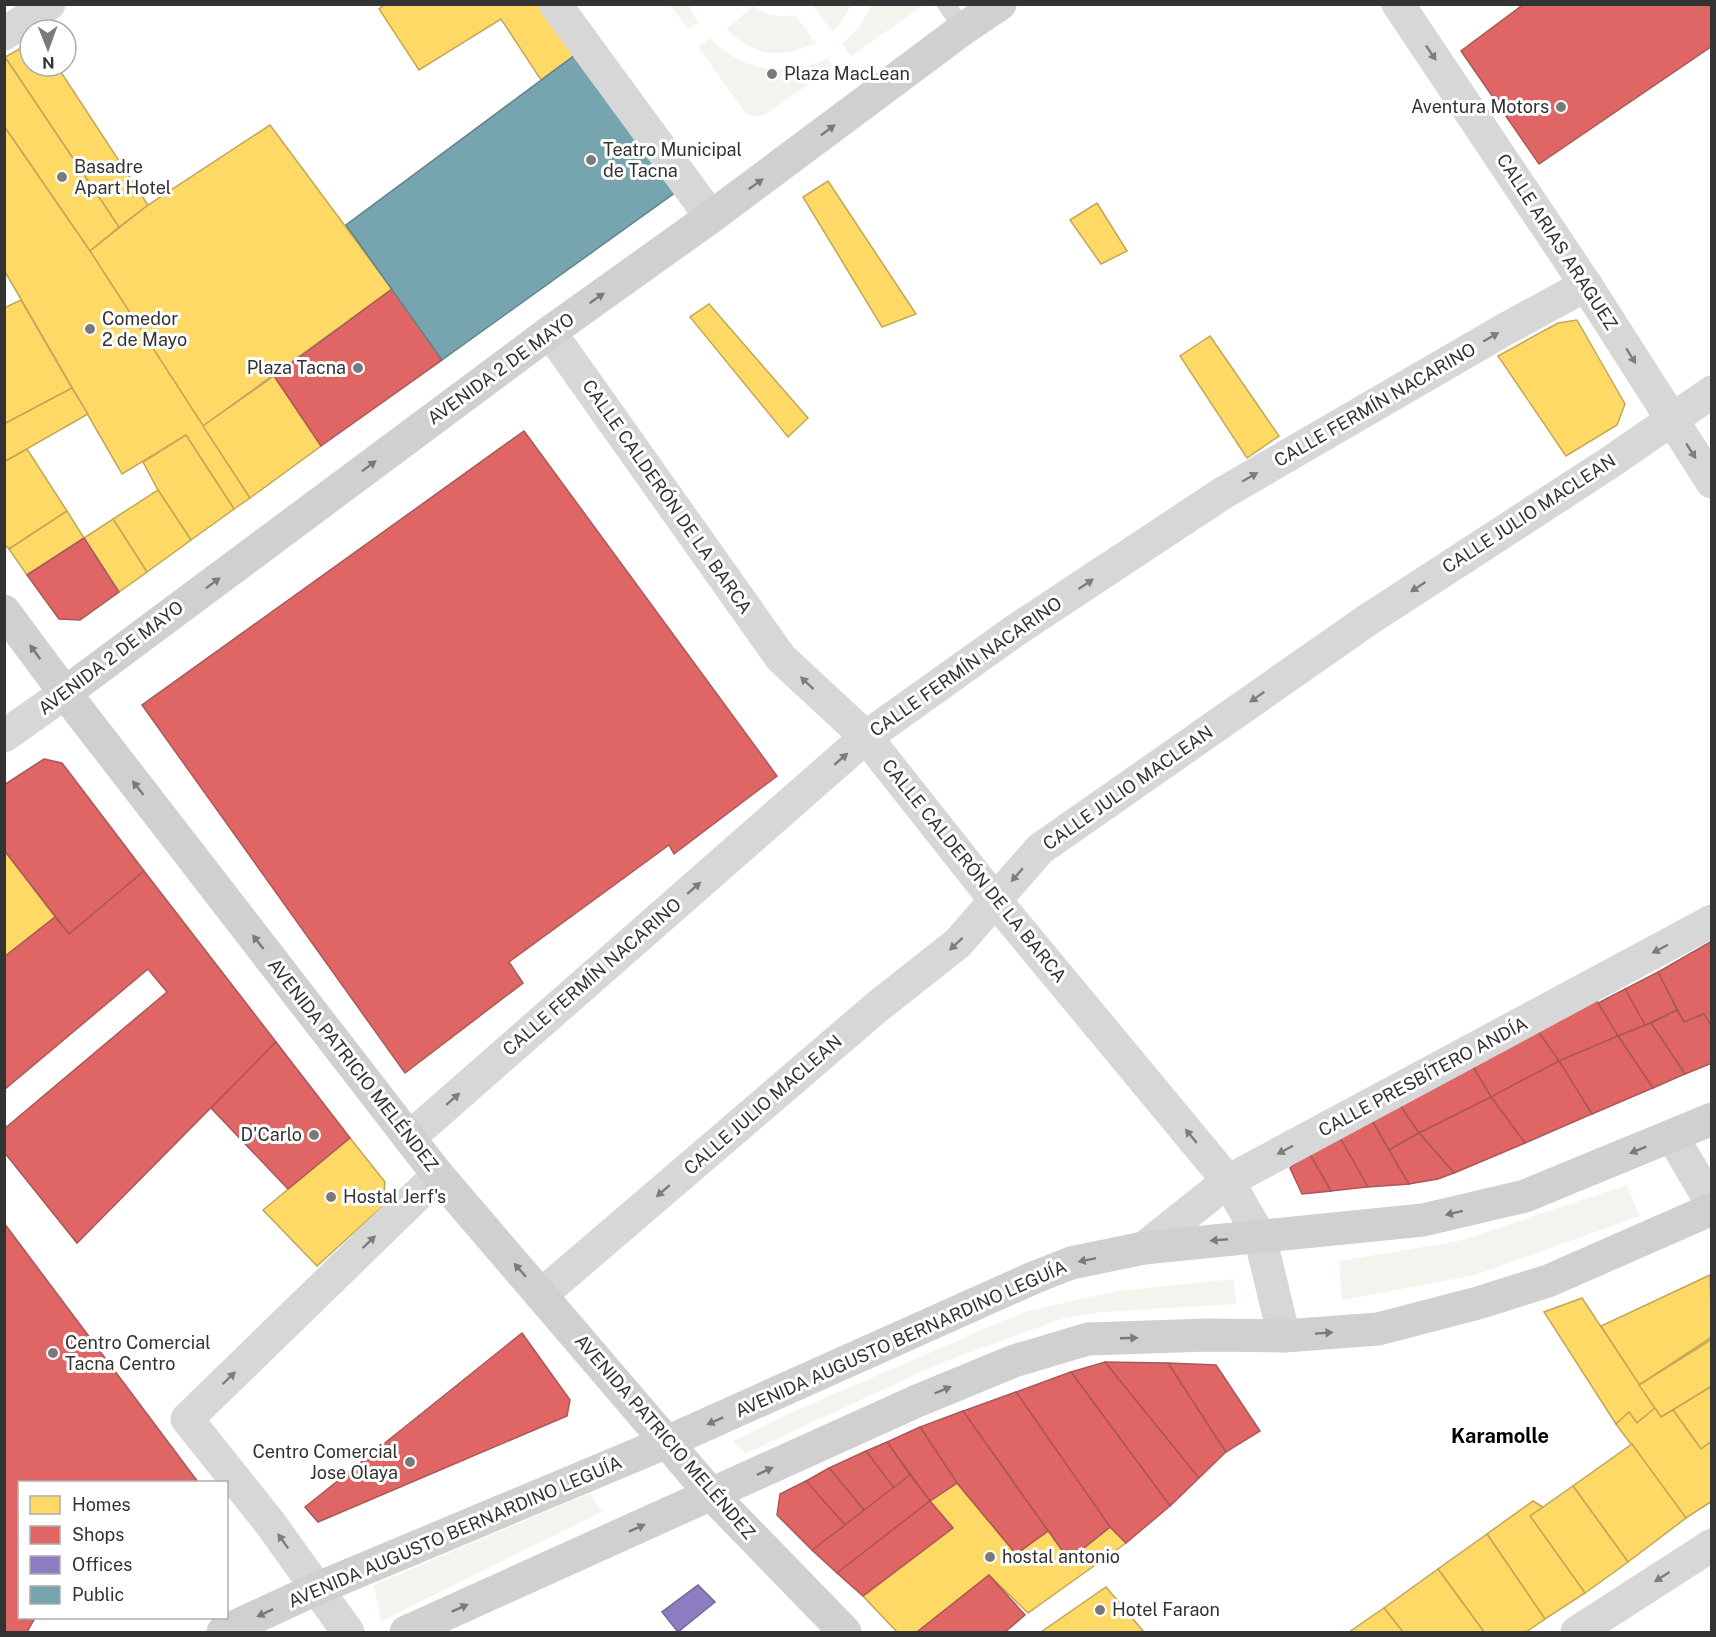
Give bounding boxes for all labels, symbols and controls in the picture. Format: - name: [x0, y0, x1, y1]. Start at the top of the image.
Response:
- north arrow: [18, 18, 78, 78]
- one-way arrow: [1425, 45, 1436, 61]
- text: N: [42, 53, 55, 72]
- place label: Plaza MacLean: [784, 63, 910, 84]
- marker: Plaza MacLean: [765, 67, 779, 81]
- place label: Aventura Motors: [1411, 96, 1549, 117]
- marker: Aventura Motors: [1554, 100, 1568, 114]
- one-way arrow: [820, 124, 836, 136]
- place label: Teatro Municipal de Tacna: [603, 139, 742, 181]
- street label: CALLE ARIAS ARAGUEZ: [1493, 150, 1622, 334]
- marker: Teatro Municipal de Tacna: [584, 153, 598, 167]
- place label: Basadre Apart Hotel: [74, 156, 171, 198]
- marker: Basadre Apart Hotel: [55, 170, 69, 184]
- one-way arrow: [747, 178, 763, 190]
- one-way arrow: [589, 292, 605, 304]
- place label: Comedor 2 de Mayo: [102, 308, 187, 350]
- street label: AVENIDA 2 DE MAYO: [423, 308, 578, 429]
- marker: Comedor 2 de Mayo: [83, 322, 97, 336]
- one-way arrow: [1483, 332, 1499, 343]
- street label: CALLE FERMÍN NACARINO: [1270, 337, 1479, 471]
- one-way arrow: [1625, 348, 1636, 364]
- place label: Plaza Tacna: [247, 357, 346, 378]
- marker: Plaza Tacna: [351, 361, 365, 375]
- street label: CALLE CALDERÓN DE LA BARCA: [578, 375, 758, 618]
- one-way arrow: [1686, 443, 1697, 459]
- street label: CALLE JULIO MACLEAN: [1438, 450, 1619, 577]
- one-way arrow: [361, 460, 377, 472]
- one-way arrow: [1242, 472, 1258, 483]
- one-way arrow: [205, 576, 221, 589]
- one-way arrow: [1078, 578, 1095, 589]
- one-way arrow: [1410, 581, 1426, 592]
- street label: CALLE FERMÍN NACARINO: [865, 591, 1066, 741]
- street label: AVENIDA 2 DE MAYO: [34, 596, 187, 719]
- one-way arrow: [29, 644, 41, 660]
- one-way arrow: [800, 676, 815, 690]
- one-way arrow: [1250, 691, 1266, 703]
- street label: CALLE JULIO MACLEAN: [1039, 721, 1217, 854]
- one-way arrow: [833, 753, 848, 766]
- street label: CALLE CALDERÓN DE LA BARCA: [878, 754, 1072, 987]
- one-way arrow: [132, 780, 145, 796]
- one-way arrow: [1011, 867, 1024, 882]
- one-way arrow: [686, 881, 702, 894]
- street label: CALLE FERMÍN NACARINO: [498, 893, 685, 1060]
- one-way arrow: [251, 934, 264, 950]
- one-way arrow: [949, 936, 963, 950]
- one-way arrow: [1652, 944, 1669, 954]
- street label: AVENIDA PATRICIO MELÉNDEZ: [264, 954, 444, 1175]
- street label: CALLE PRESBÍTERO ANDÍA: [1314, 1011, 1531, 1141]
- street label: CALLE JULIO MACLEAN: [679, 1030, 846, 1179]
- one-way arrow: [445, 1093, 460, 1106]
- place label: D'Carlo: [241, 1124, 302, 1145]
- marker: D'Carlo: [307, 1128, 321, 1142]
- one-way arrow: [1185, 1129, 1198, 1144]
- one-way arrow: [1276, 1145, 1293, 1155]
- one-way arrow: [1629, 1146, 1647, 1155]
- one-way arrow: [656, 1184, 671, 1197]
- place label: Hostal Jerf's: [343, 1186, 446, 1207]
- marker: Hostal Jerf's: [324, 1190, 338, 1204]
- one-way arrow: [1445, 1208, 1463, 1218]
- one-way arrow: [361, 1235, 376, 1249]
- one-way arrow: [1209, 1235, 1228, 1245]
- street label: AVENIDA AUGUSTO BERNARDINO LEGUÍA: [731, 1255, 1070, 1421]
- one-way arrow: [1077, 1256, 1096, 1265]
- one-way arrow: [514, 1263, 527, 1278]
- one-way arrow: [1314, 1328, 1333, 1338]
- street label: AVENIDA PATRICIO MELÉNDEZ: [571, 1329, 761, 1543]
- place label: Centro Comercial Tacna Centro: [65, 1332, 211, 1374]
- one-way arrow: [1119, 1333, 1138, 1343]
- marker: Centro Comercial Tacna Centro: [46, 1346, 60, 1360]
- one-way arrow: [221, 1372, 235, 1386]
- one-way arrow: [934, 1385, 952, 1394]
- one-way arrow: [707, 1416, 724, 1425]
- district label: Karamolle: [1451, 1424, 1549, 1448]
- place label: Centro Comercial Jose Olaya: [252, 1441, 398, 1483]
- street label: AVENIDA AUGUSTO BERNARDINO LEGUÍA: [284, 1450, 625, 1612]
- marker: Centro Comercial Jose Olaya: [403, 1455, 417, 1469]
- one-way arrow: [757, 1466, 774, 1475]
- legend: [18, 1481, 228, 1619]
- text: Homes: [72, 1494, 131, 1515]
- one-way arrow: [629, 1523, 647, 1533]
- text: Shops: [72, 1524, 124, 1545]
- one-way arrow: [277, 1533, 289, 1549]
- place label: hostal antonio: [1002, 1546, 1120, 1567]
- marker: hostal antonio: [983, 1550, 997, 1564]
- text: Offices: [72, 1554, 132, 1575]
- one-way arrow: [1655, 1571, 1671, 1583]
- text: Public: [72, 1584, 124, 1605]
- place label: Hotel Faraon: [1112, 1599, 1220, 1620]
- marker: Hotel Faraon: [1093, 1603, 1107, 1617]
- one-way arrow: [451, 1604, 468, 1613]
- one-way arrow: [257, 1608, 274, 1617]

